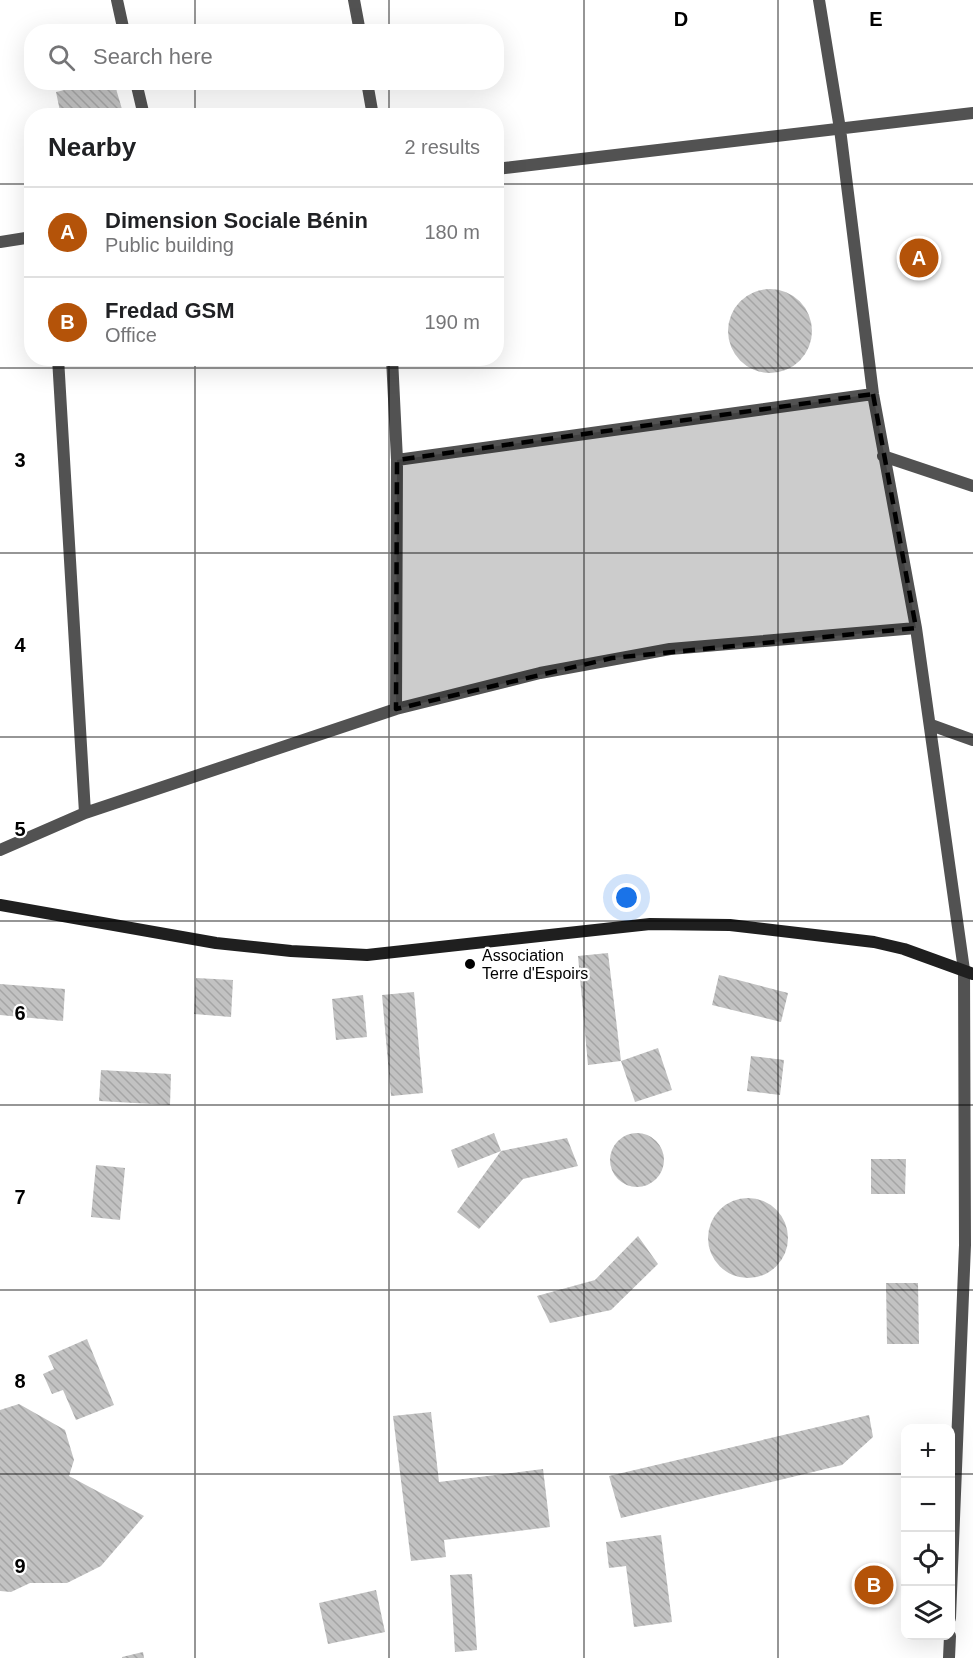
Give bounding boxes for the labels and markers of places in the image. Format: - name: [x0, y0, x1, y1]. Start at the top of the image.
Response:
- pin: A: [900, 236, 938, 280]
- place label: Association Terre d'Espoirs: [482, 947, 588, 982]
- marker: Association Terre d'Espoirs: [463, 957, 477, 971]
- pin: B: [854, 1562, 894, 1608]

